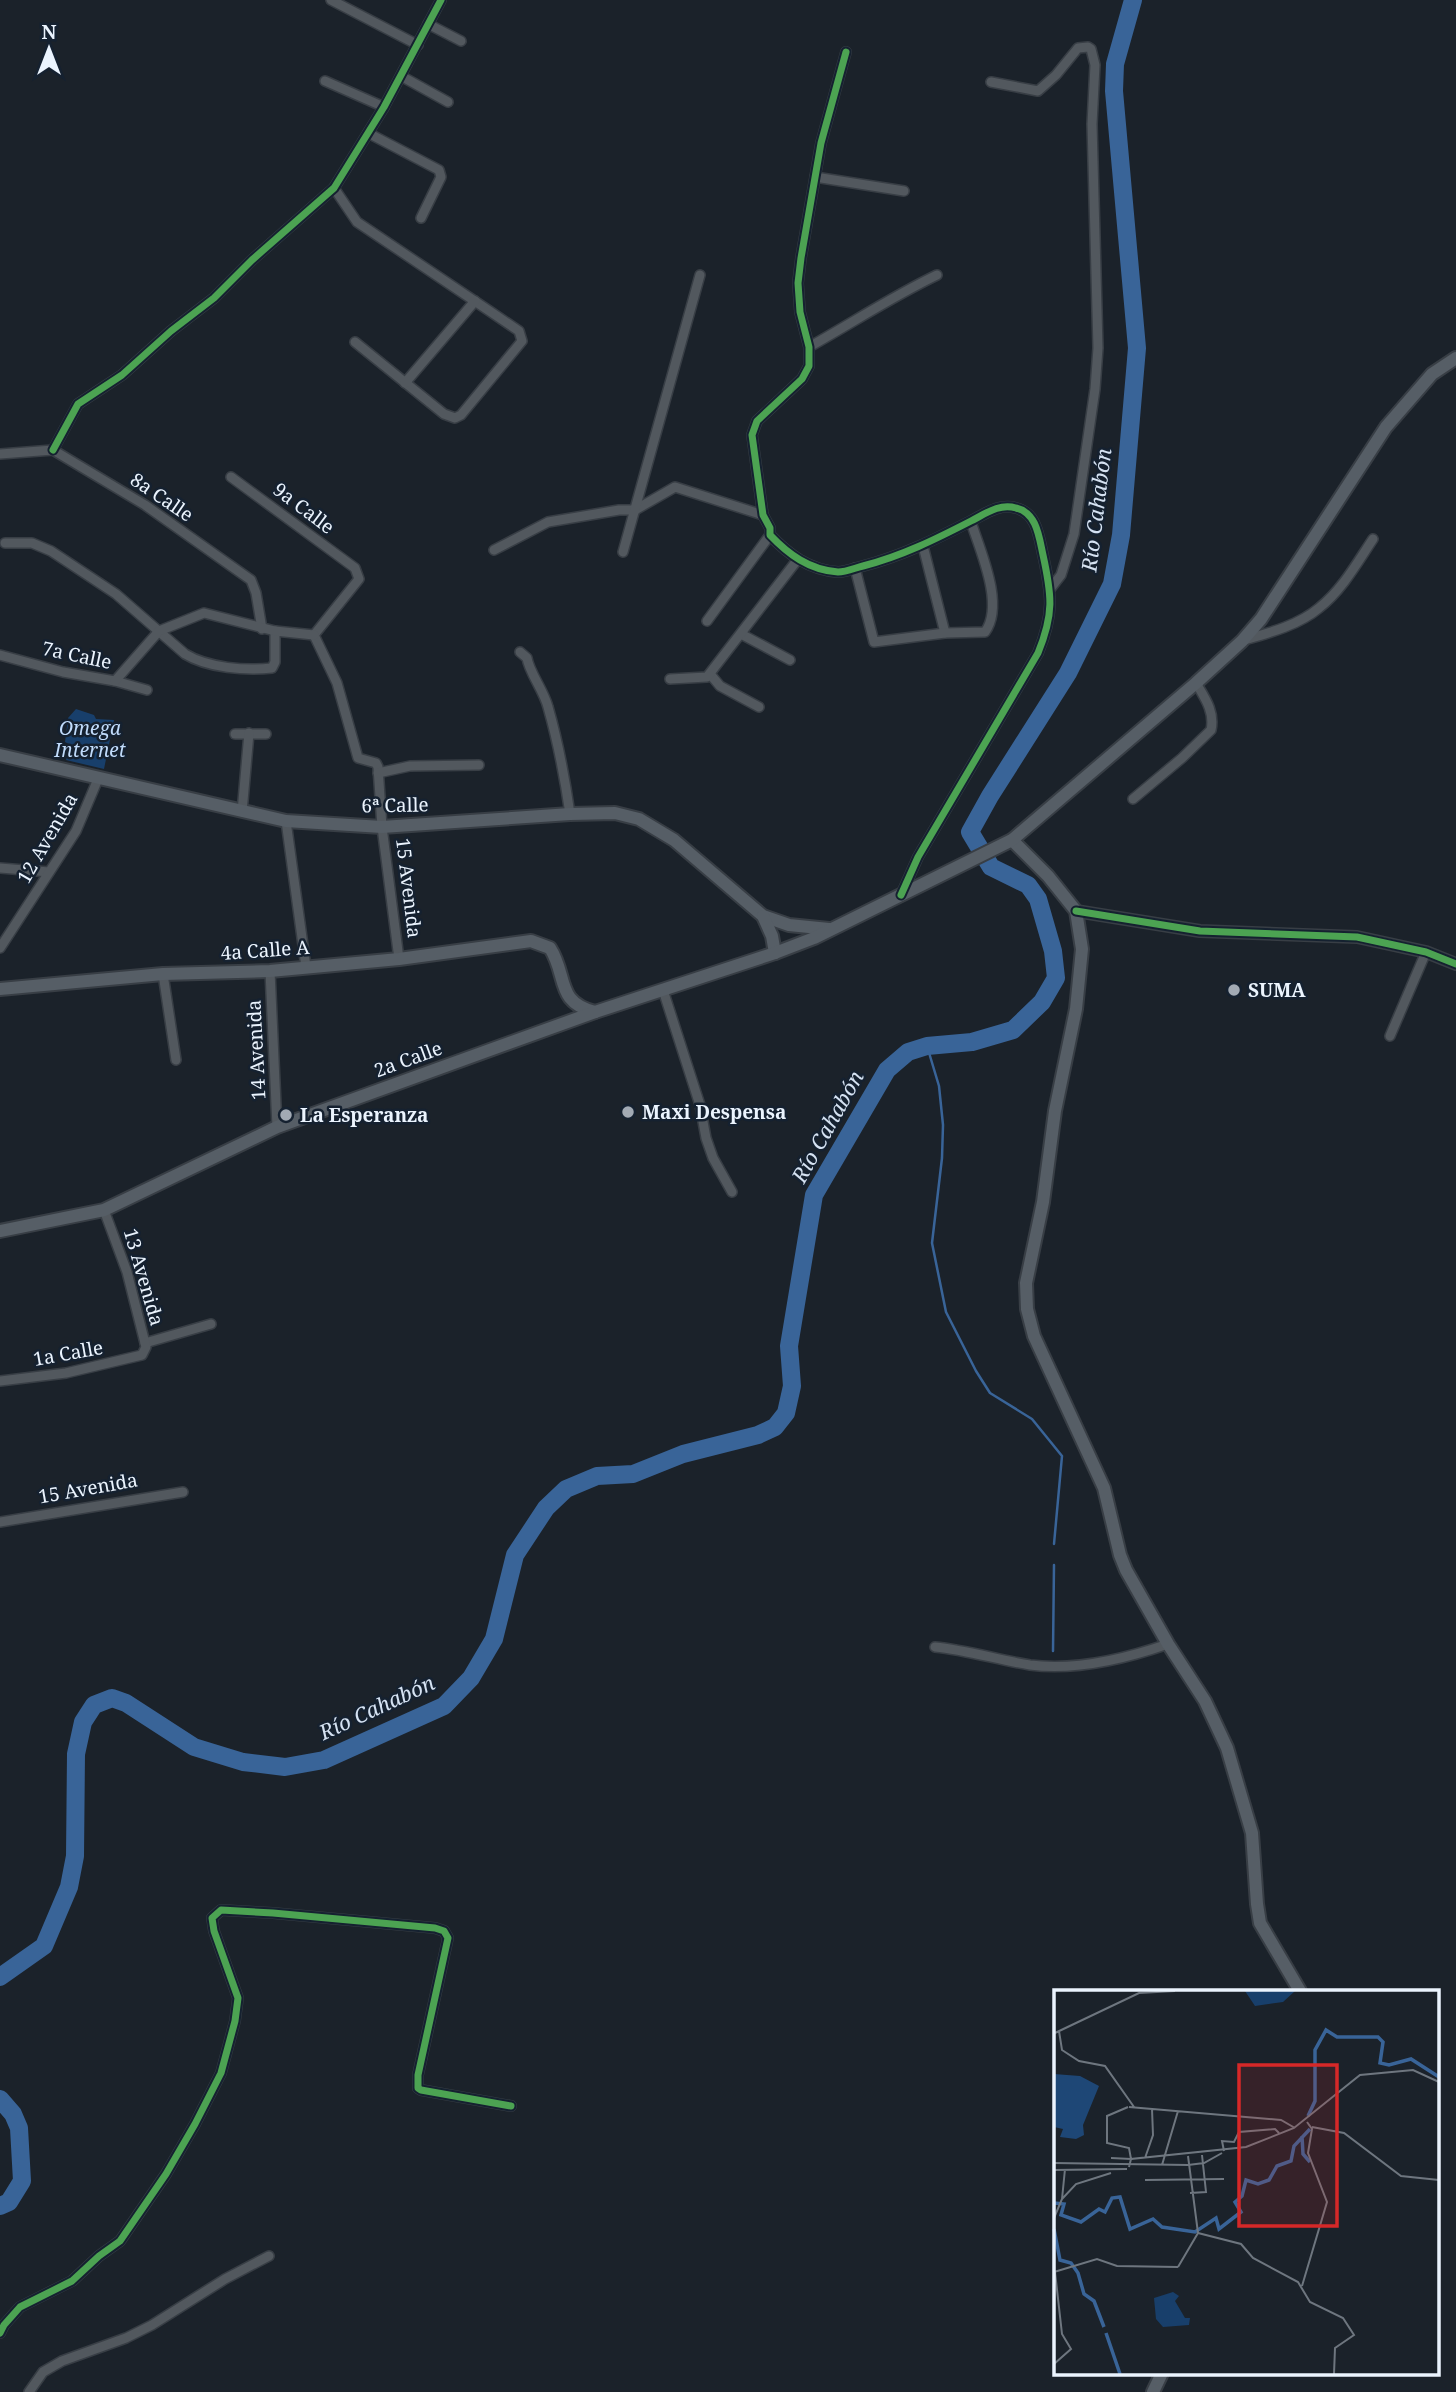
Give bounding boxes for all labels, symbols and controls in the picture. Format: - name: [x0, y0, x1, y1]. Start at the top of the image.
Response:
- north arrow: [14, 14, 84, 84]
- text: N: [42, 19, 57, 45]
- water label: Río Cahabón: [1074, 446, 1118, 574]
- street label: 8a Calle: [125, 466, 199, 528]
- street label: 9a Calle: [268, 476, 340, 540]
- street label: 7a Calle: [40, 635, 114, 675]
- park label: Omega Internet: [53, 715, 127, 763]
- street label: 12 Avenida: [11, 788, 83, 888]
- street label: 6ª Calle: [361, 791, 429, 819]
- street label: 15 Avenida: [390, 837, 428, 939]
- street label: 4a Calle A: [220, 934, 311, 966]
- place label: SUMA: [1248, 977, 1306, 1003]
- marker: SUMA: [1226, 982, 1242, 998]
- street label: 14 Avenida: [240, 999, 272, 1101]
- street label: 2a Calle: [370, 1035, 446, 1083]
- water label: Río Cahabón: [784, 1065, 870, 1189]
- place label: Maxi Despensa: [642, 1099, 786, 1125]
- place label: La Esperanza: [300, 1102, 429, 1128]
- marker: Maxi Despensa: [620, 1104, 636, 1120]
- marker: La Esperanza: [278, 1107, 294, 1123]
- street label: 13 Avenida: [118, 1225, 170, 1329]
- street label: 1a Calle: [31, 1334, 105, 1372]
- street label: 15 Avenida: [36, 1466, 140, 1510]
- water label: Río Cahabón: [313, 1668, 439, 1746]
- inset map: [1054, 1990, 1438, 2374]

